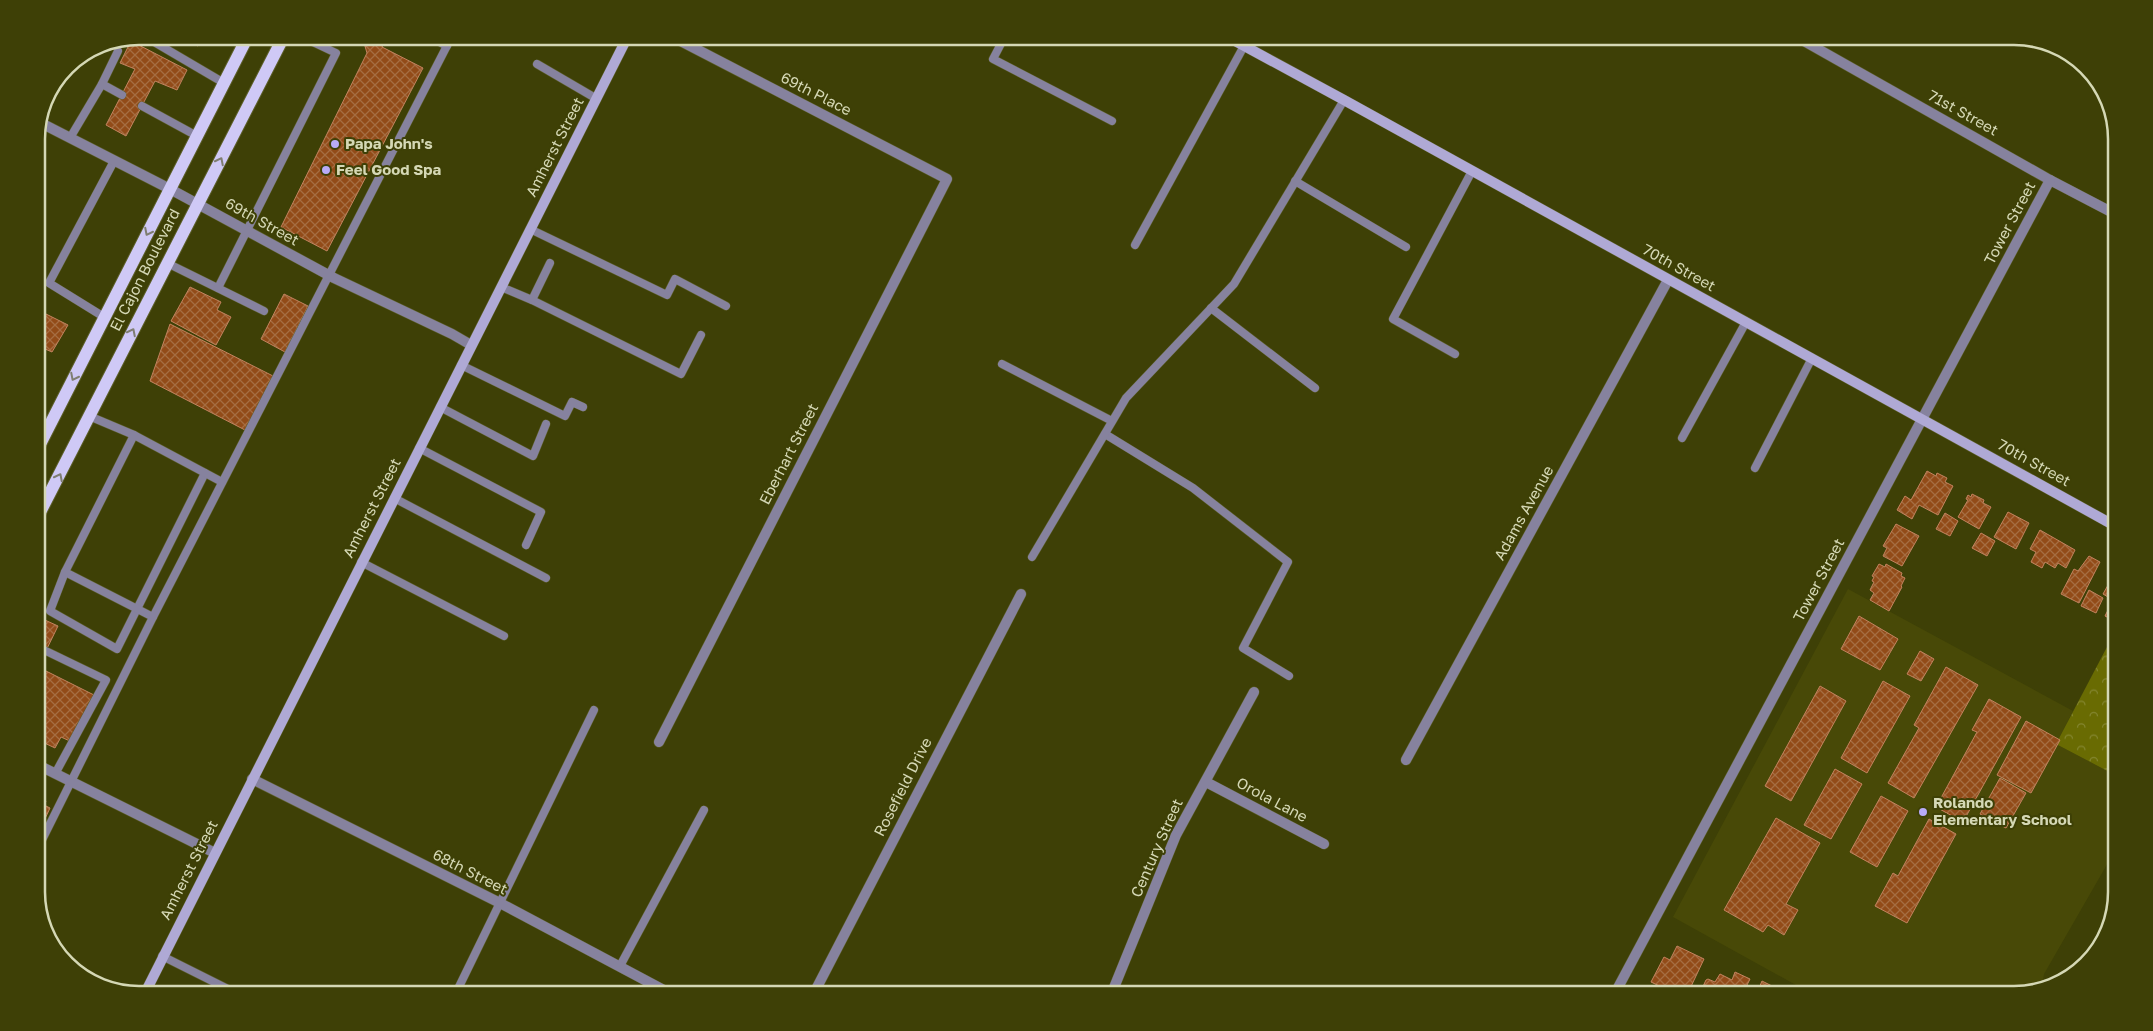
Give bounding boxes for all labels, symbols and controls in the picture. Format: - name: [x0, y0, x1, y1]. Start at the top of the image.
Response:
- street label: 69th Place: [778, 68, 855, 119]
- street label: 71st Street: [1925, 86, 2002, 139]
- street label: Amherst Street: [521, 94, 587, 199]
- place label: Papa John's: [345, 134, 433, 152]
- marker: Papa John's: [329, 138, 341, 150]
- one-way arrow: [214, 157, 224, 166]
- place label: Feel Good Spa: [336, 160, 442, 178]
- marker: Feel Good Spa: [320, 164, 332, 176]
- street label: Tower Street: [1980, 178, 2039, 267]
- street label: 69th Street: [222, 193, 303, 249]
- street label: El Cajon Boulevard: [105, 205, 183, 334]
- one-way arrow: [144, 227, 154, 236]
- street label: 70th Street: [1640, 240, 1719, 295]
- one-way arrow: [126, 328, 136, 337]
- one-way arrow: [70, 372, 80, 381]
- street label: Eberhart Street: [755, 400, 821, 507]
- street label: 70th Street: [1995, 435, 2074, 490]
- street label: Amherst Street: [338, 455, 404, 560]
- street label: Adams Avenue: [1490, 462, 1557, 563]
- one-way arrow: [53, 473, 63, 482]
- street label: Tower Street: [1789, 535, 1848, 624]
- street label: Rosefield Drive: [869, 734, 935, 839]
- street label: Orola Lane: [1234, 773, 1311, 825]
- place label: Rolando Elementary School: [1933, 793, 2072, 828]
- street label: Century Street: [1126, 796, 1186, 900]
- marker: Rolando Elementary School: [1917, 806, 1929, 818]
- street label: Amherst Street: [155, 817, 221, 922]
- street label: 68th Street: [430, 845, 511, 898]

